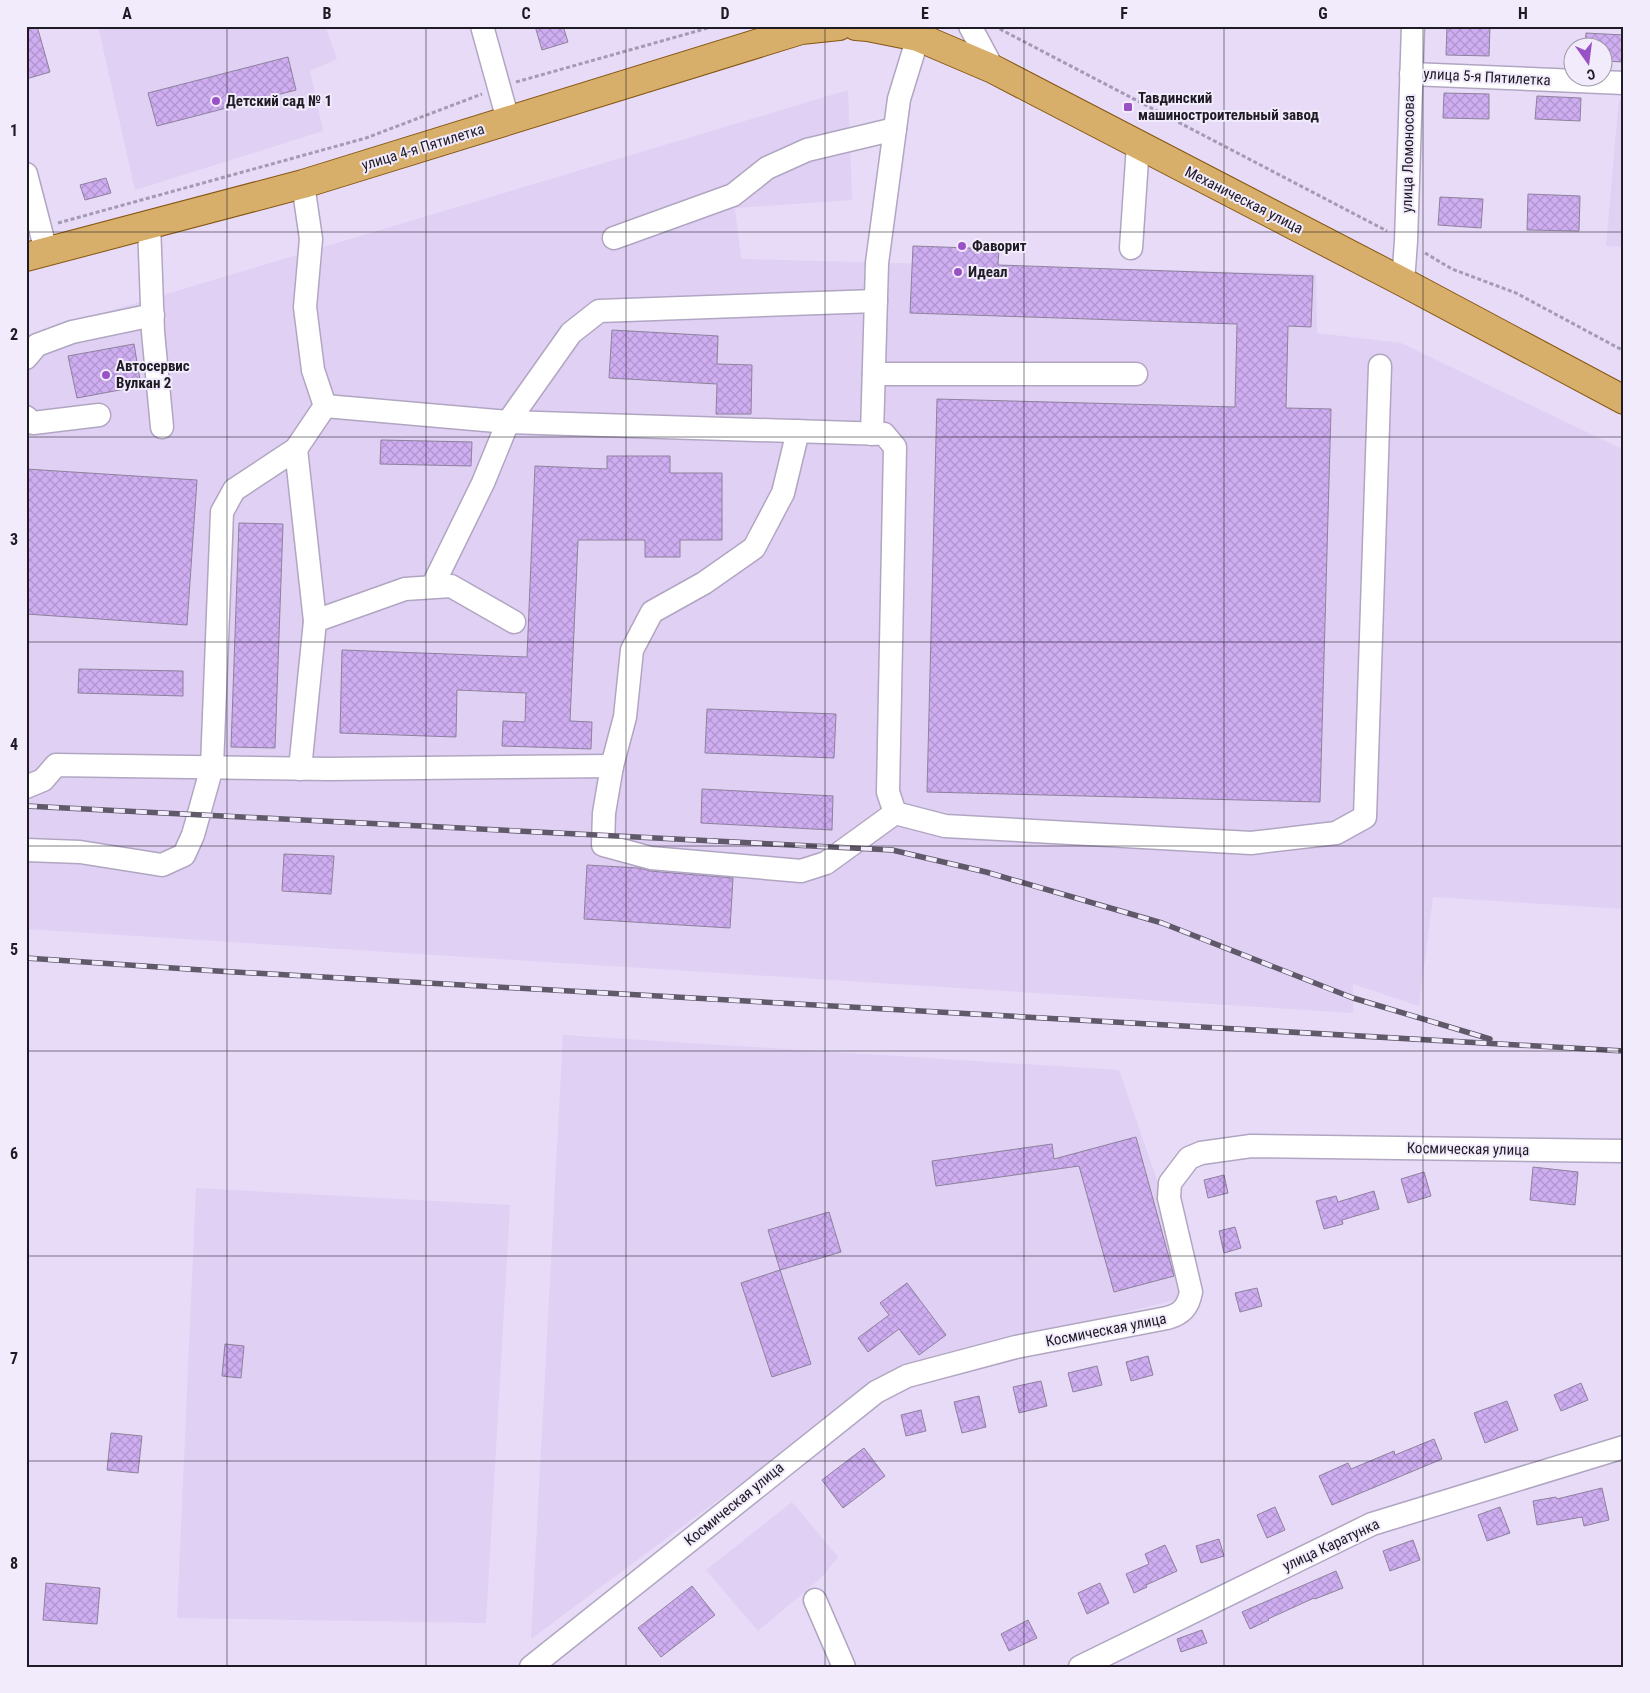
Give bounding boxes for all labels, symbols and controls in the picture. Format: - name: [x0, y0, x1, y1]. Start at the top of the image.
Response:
- text: A: [122, 4, 132, 23]
- text: B: [323, 4, 332, 23]
- text: C: [521, 4, 531, 23]
- text: D: [720, 4, 730, 23]
- text: E: [921, 4, 929, 23]
- text: F: [1120, 4, 1128, 23]
- text: G: [1318, 4, 1328, 23]
- text: H: [1518, 4, 1528, 23]
- north arrow: [1562, 38, 1612, 88]
- street label: улица 5-я Пятилетка: [1423, 65, 1551, 89]
- text: С: [1585, 66, 1597, 83]
- place label: Тавдинский машиностроительный завод: [1138, 89, 1319, 124]
- place label: Детский сад № 1: [226, 92, 332, 110]
- marker: Детский сад № 1: [210, 95, 222, 107]
- street label: улица Ломоносова: [1398, 95, 1418, 213]
- marker: Тавдинский машиностроительный завод: [1122, 101, 1134, 113]
- street label: улица 4-я Пятилетка: [359, 120, 487, 174]
- text: 1: [10, 121, 18, 140]
- street label: Механическая улица: [1182, 162, 1306, 238]
- place label: Фаворит: [972, 237, 1027, 255]
- marker: Фаворит: [956, 240, 968, 252]
- place label: Идеал: [968, 263, 1007, 281]
- marker: Идеал: [952, 266, 964, 278]
- text: 2: [10, 325, 18, 344]
- place label: Автосервис Вулкан 2: [116, 357, 190, 392]
- marker: Автосервис Вулкан 2: [100, 369, 112, 381]
- text: 3: [10, 530, 18, 549]
- text: 4: [10, 735, 18, 754]
- text: 5: [10, 940, 18, 959]
- street label: Космическая улица: [1407, 1139, 1529, 1159]
- text: 6: [10, 1144, 18, 1163]
- street label: Космическая улица: [1044, 1309, 1168, 1351]
- text: 7: [10, 1349, 18, 1368]
- street label: Космическая улица: [681, 1458, 787, 1550]
- street label: улица Каратунка: [1280, 1515, 1382, 1575]
- text: 8: [10, 1554, 18, 1573]

